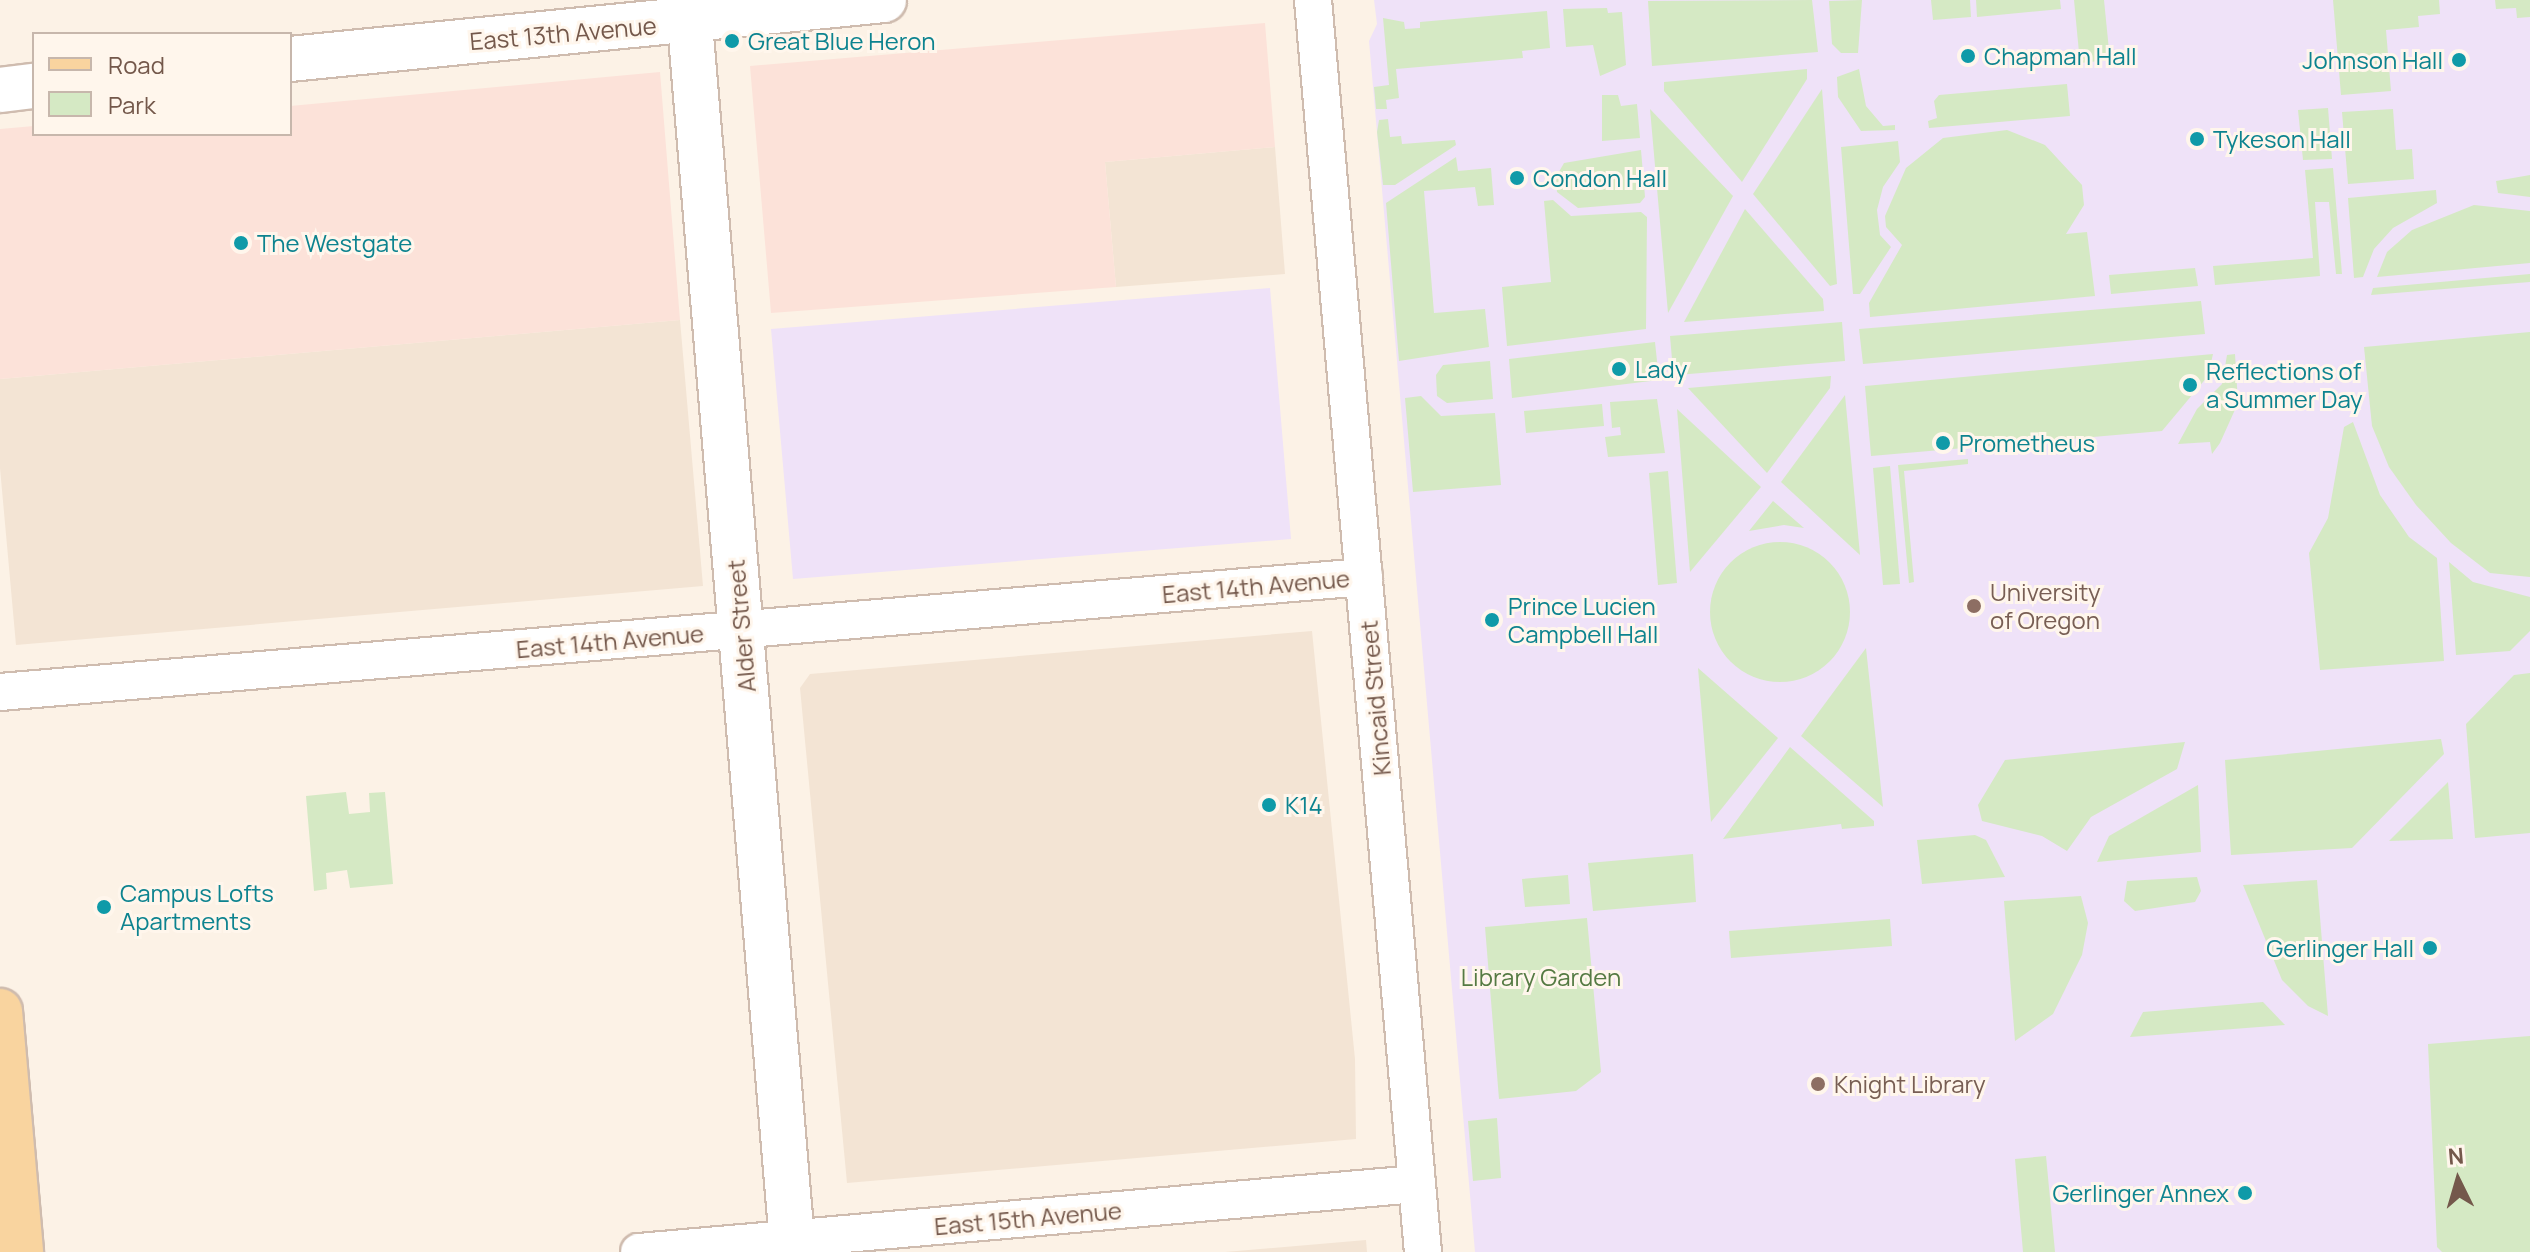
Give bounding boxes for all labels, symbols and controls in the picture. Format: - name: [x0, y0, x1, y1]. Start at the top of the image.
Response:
- street label: East 13th Avenue: [468, 10, 658, 56]
- place label: Great Blue Heron: [748, 27, 936, 55]
- legend: [32, 32, 292, 136]
- marker: Great Blue Heron: [723, 32, 741, 50]
- place label: Chapman Hall: [1984, 42, 2137, 70]
- place label: Johnson Hall: [2302, 46, 2443, 74]
- marker: Chapman Hall: [1959, 47, 1977, 65]
- text: Road: [108, 48, 165, 81]
- marker: Johnson Hall: [2450, 51, 2468, 69]
- text: Park: [108, 88, 156, 121]
- place label: Tykeson Hall: [2213, 125, 2351, 153]
- marker: Tykeson Hall: [2188, 130, 2206, 148]
- place label: Condon Hall: [1533, 164, 1667, 192]
- marker: Condon Hall: [1508, 169, 1526, 187]
- place label: The Westgate: [257, 229, 412, 257]
- marker: The Westgate: [232, 234, 250, 252]
- place label: Lady: [1635, 355, 1687, 383]
- place label: Reflections of a Summer Day: [2206, 357, 2363, 413]
- marker: Lady: [1610, 360, 1628, 378]
- marker: Reflections of a Summer Day: [2181, 376, 2199, 394]
- place label: Prometheus: [1959, 429, 2095, 457]
- marker: Prometheus: [1934, 434, 1952, 452]
- street label: Alder Street: [721, 559, 761, 693]
- street label: East 14th Avenue: [1161, 563, 1351, 609]
- place label: University of Oregon: [1990, 578, 2101, 634]
- place label: Prince Lucien Campbell Hall: [1508, 592, 1658, 648]
- marker: University of Oregon: [1965, 597, 1983, 615]
- marker: Prince Lucien Campbell Hall: [1483, 611, 1501, 629]
- street label: East 14th Avenue: [515, 618, 705, 664]
- street label: Kincaid Street: [1354, 619, 1396, 777]
- place label: K14: [1285, 791, 1323, 819]
- marker: K14: [1260, 796, 1278, 814]
- place label: Campus Lofts Apartments: [120, 879, 274, 935]
- marker: Campus Lofts Apartments: [95, 898, 113, 916]
- place label: Gerlinger Hall: [2266, 934, 2414, 962]
- marker: Gerlinger Hall: [2421, 939, 2439, 957]
- park label: Library Garden: [1461, 963, 1621, 991]
- place label: Knight Library: [1834, 1070, 1986, 1098]
- marker: Knight Library: [1809, 1075, 1827, 1093]
- north arrow: [2418, 1140, 2498, 1220]
- text: N: [2447, 1140, 2465, 1172]
- place label: Gerlinger Annex: [2052, 1179, 2229, 1207]
- marker: Gerlinger Annex: [2236, 1184, 2254, 1202]
- street label: East 15th Avenue: [933, 1195, 1123, 1241]

